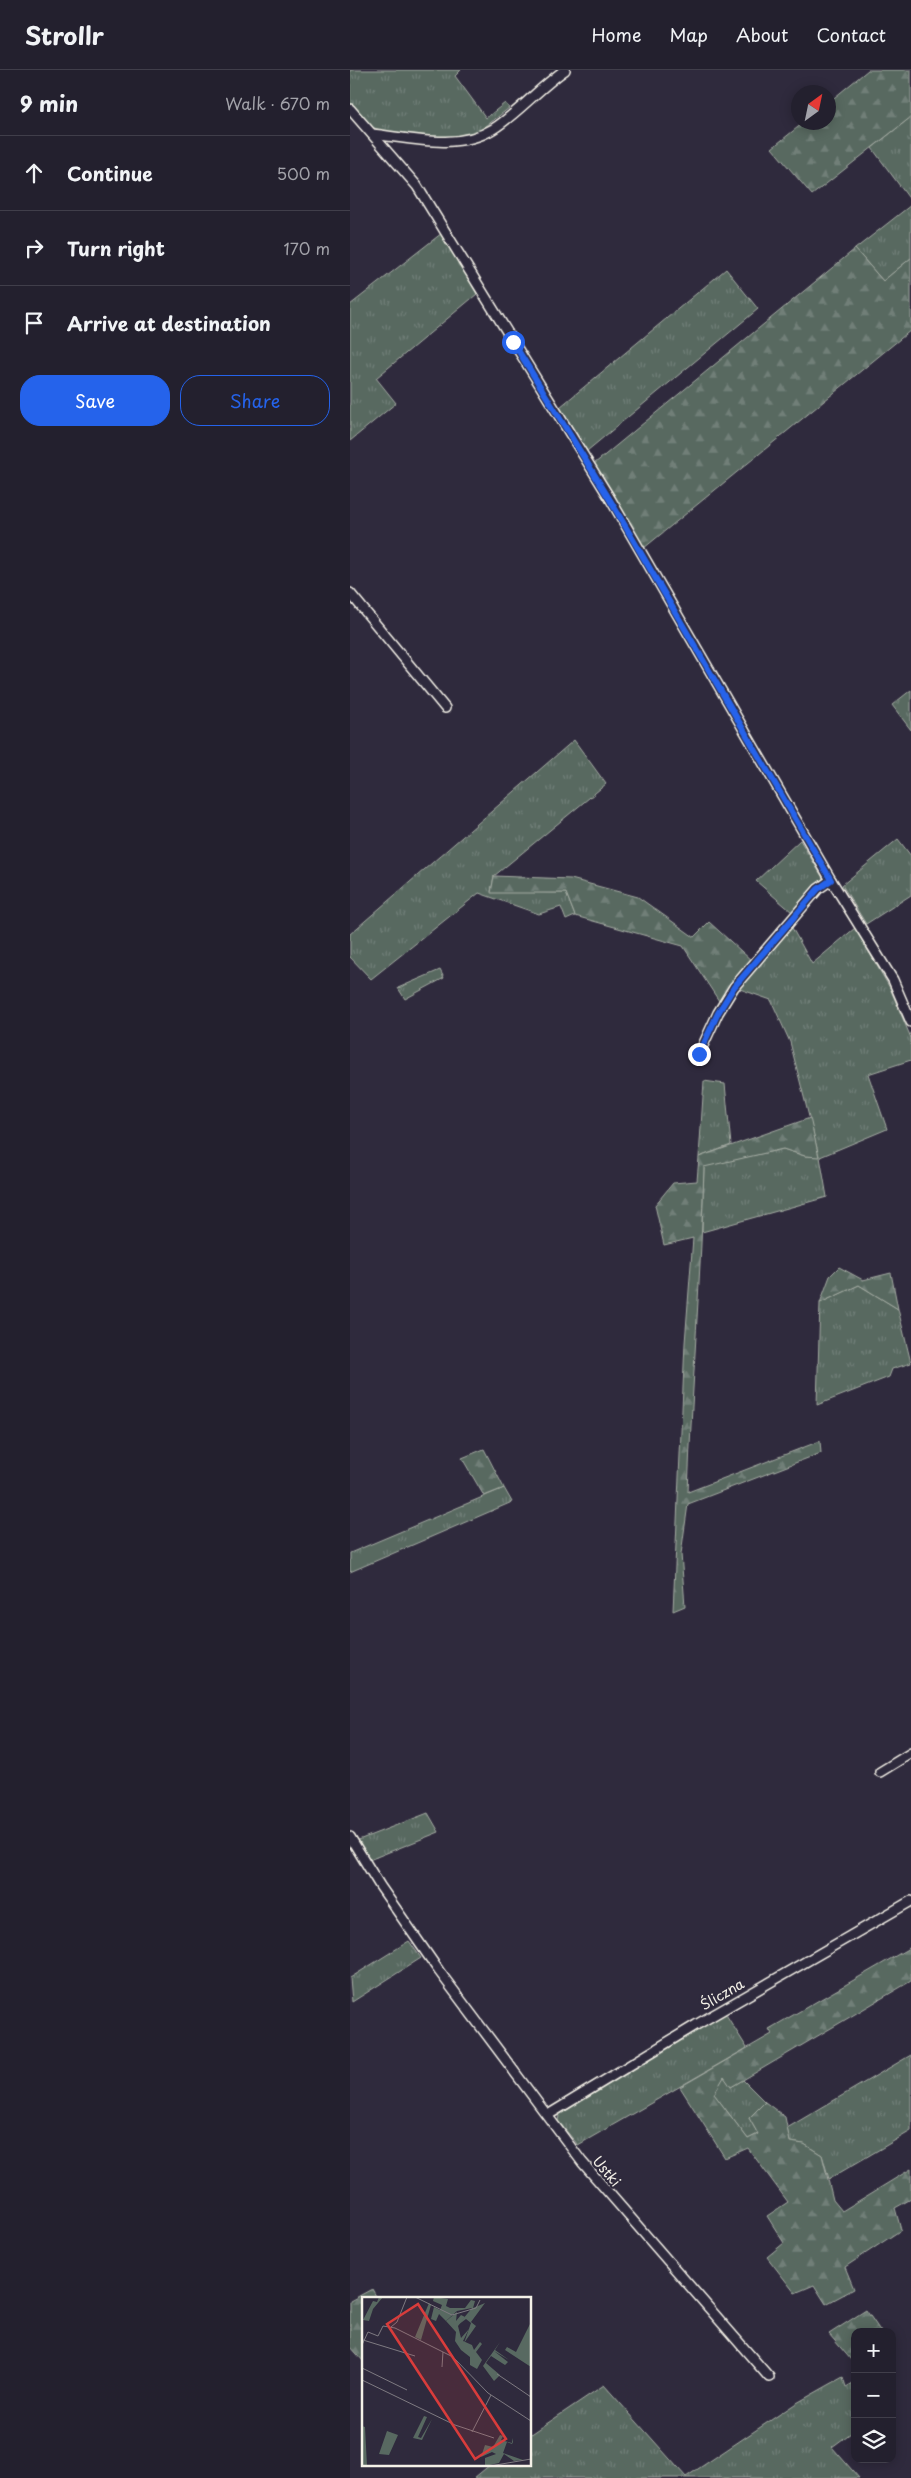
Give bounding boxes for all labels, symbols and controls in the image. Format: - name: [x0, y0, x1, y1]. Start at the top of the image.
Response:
- text: Strollr: [25, 17, 104, 53]
- text: Home: [591, 21, 641, 48]
- text: Map: [669, 21, 708, 48]
- text: About: [736, 21, 788, 48]
- text: Contact: [816, 21, 886, 48]
- north arrow: [791, 85, 836, 130]
- text: 9 min: [20, 87, 78, 119]
- text: Walk · 670 m: [225, 91, 330, 115]
- icon: ahead: [20, 159, 48, 187]
- text: Continue: [67, 159, 153, 187]
- text: 500 m: [277, 161, 330, 185]
- icon: right: [20, 234, 48, 262]
- text: Turn right: [67, 234, 165, 262]
- text: 170 m: [284, 236, 330, 260]
- icon: arrive: [20, 309, 48, 337]
- text: Arrive at destination: [67, 309, 271, 337]
- route start: [502, 331, 525, 354]
- button: Save: [20, 375, 170, 426]
- button: Share: [180, 375, 330, 426]
- route end: [688, 1043, 711, 1066]
- street label: Śliczna: [696, 1973, 748, 2015]
- street label: Ustki: [588, 2151, 626, 2191]
- inset map: [362, 2297, 531, 2466]
- map controls: [851, 2328, 896, 2463]
- button: +: [851, 2328, 896, 2373]
- button: −: [851, 2373, 896, 2418]
- button: layers: [851, 2418, 896, 2463]

